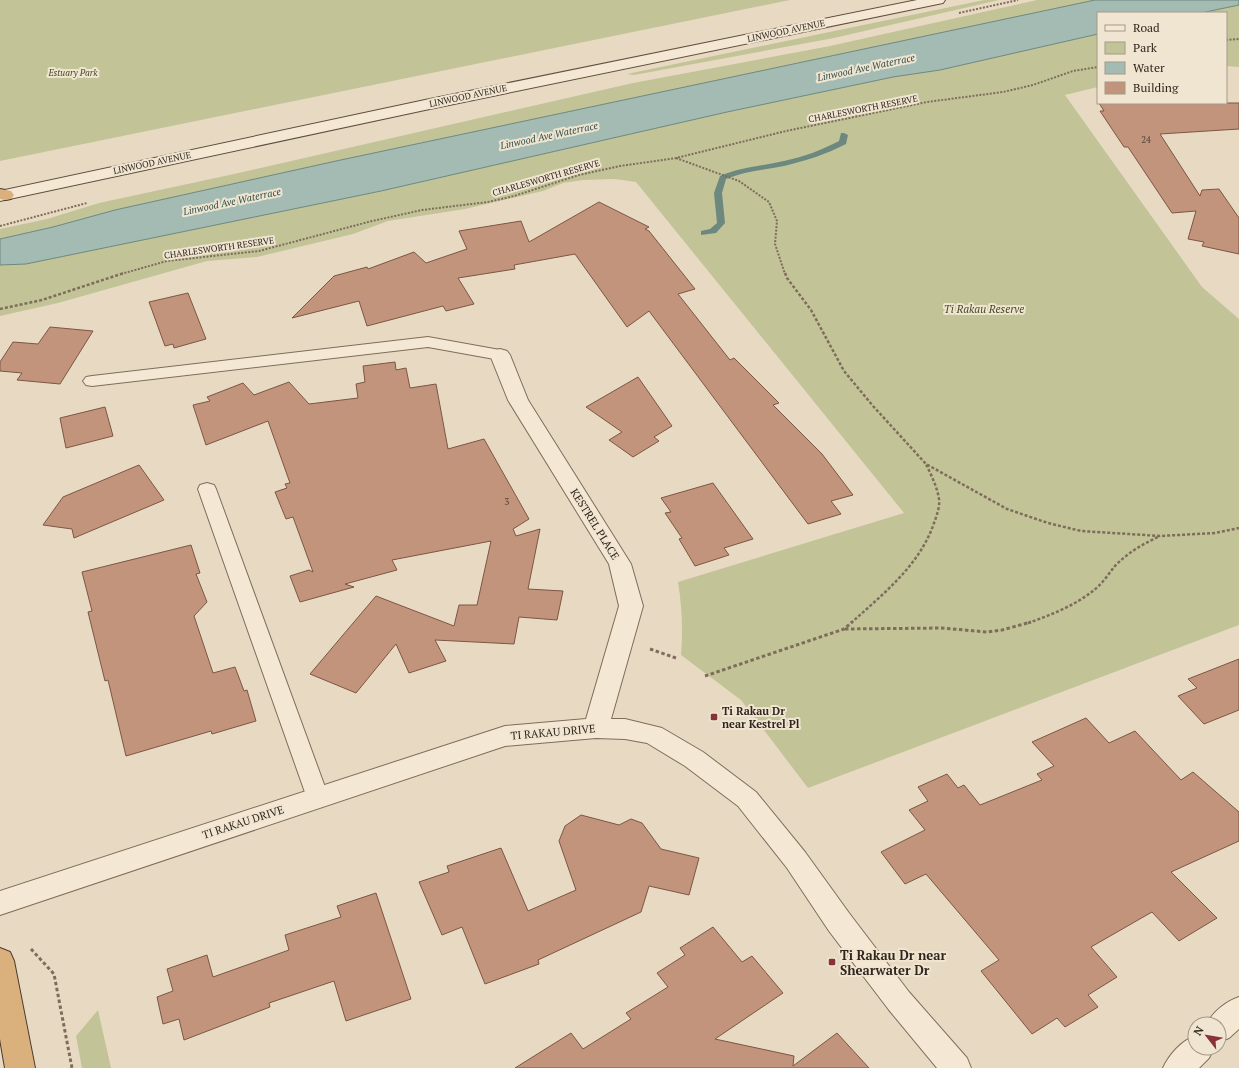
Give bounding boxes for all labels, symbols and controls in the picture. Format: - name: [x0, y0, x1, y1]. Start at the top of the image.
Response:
- legend: [1097, 12, 1227, 104]
- street label: LINWOOD AVENUE: [746, 17, 826, 45]
- text: Road: [1133, 20, 1160, 35]
- text: Park: [1133, 40, 1158, 55]
- water label: Linwood Ave Waterrace: [815, 51, 917, 84]
- text: Water: [1133, 60, 1165, 75]
- park label: Estuary Park: [47, 67, 98, 79]
- text: Building: [1133, 80, 1179, 95]
- street label: LINWOOD AVENUE: [428, 82, 508, 110]
- street label: CHARLESWORTH RESERVE: [807, 93, 919, 125]
- water label: Linwood Ave Waterrace: [498, 119, 600, 152]
- house number: 24: [1141, 134, 1151, 146]
- street label: LINWOOD AVENUE: [112, 149, 192, 177]
- street label: CHARLESWORTH RESERVE: [491, 157, 601, 199]
- water label: Linwood Ave Waterrace: [181, 185, 283, 218]
- street label: CHARLESWORTH RESERVE: [163, 234, 275, 262]
- park label: Ti Rakau Reserve: [944, 302, 1024, 316]
- street label: KESTREL PLACE: [568, 486, 622, 562]
- house number: 3: [505, 496, 510, 508]
- place label: Ti Rakau Dr near Kestrel Pl: [722, 704, 800, 731]
- marker: Ti Rakau Dr near Kestrel Pl: [709, 712, 719, 722]
- street label: TI RAKAU DRIVE: [510, 721, 596, 743]
- street label: TI RAKAU DRIVE: [200, 802, 286, 842]
- place label: Ti Rakau Dr near Shearwater Dr: [840, 946, 946, 979]
- marker: Ti Rakau Dr near Shearwater Dr: [827, 957, 837, 967]
- north arrow: [1187, 1016, 1227, 1056]
- text: N: [1190, 1023, 1207, 1038]

